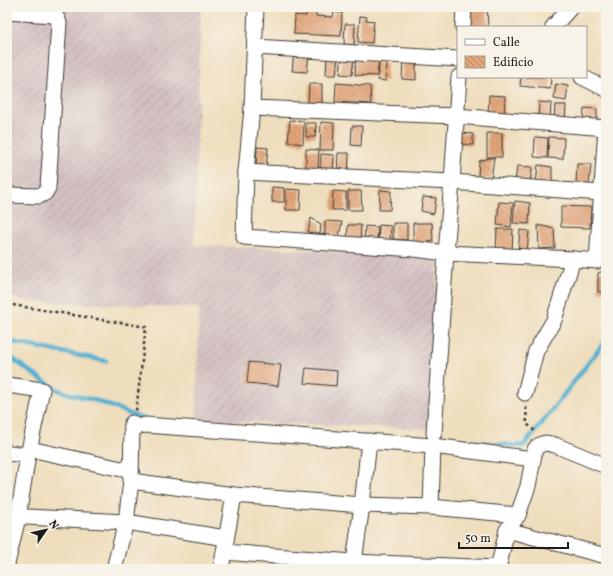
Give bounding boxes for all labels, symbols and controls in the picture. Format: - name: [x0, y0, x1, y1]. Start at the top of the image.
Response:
- legend: [457, 26, 587, 78]
- text: Calle: [493, 35, 520, 51]
- text: Edificio: [493, 55, 533, 71]
- north arrow: [26, 510, 66, 550]
- text: N: [45, 518, 62, 533]
- scale bar: [459, 524, 568, 550]
- text: 50 m: [465, 531, 491, 547]

